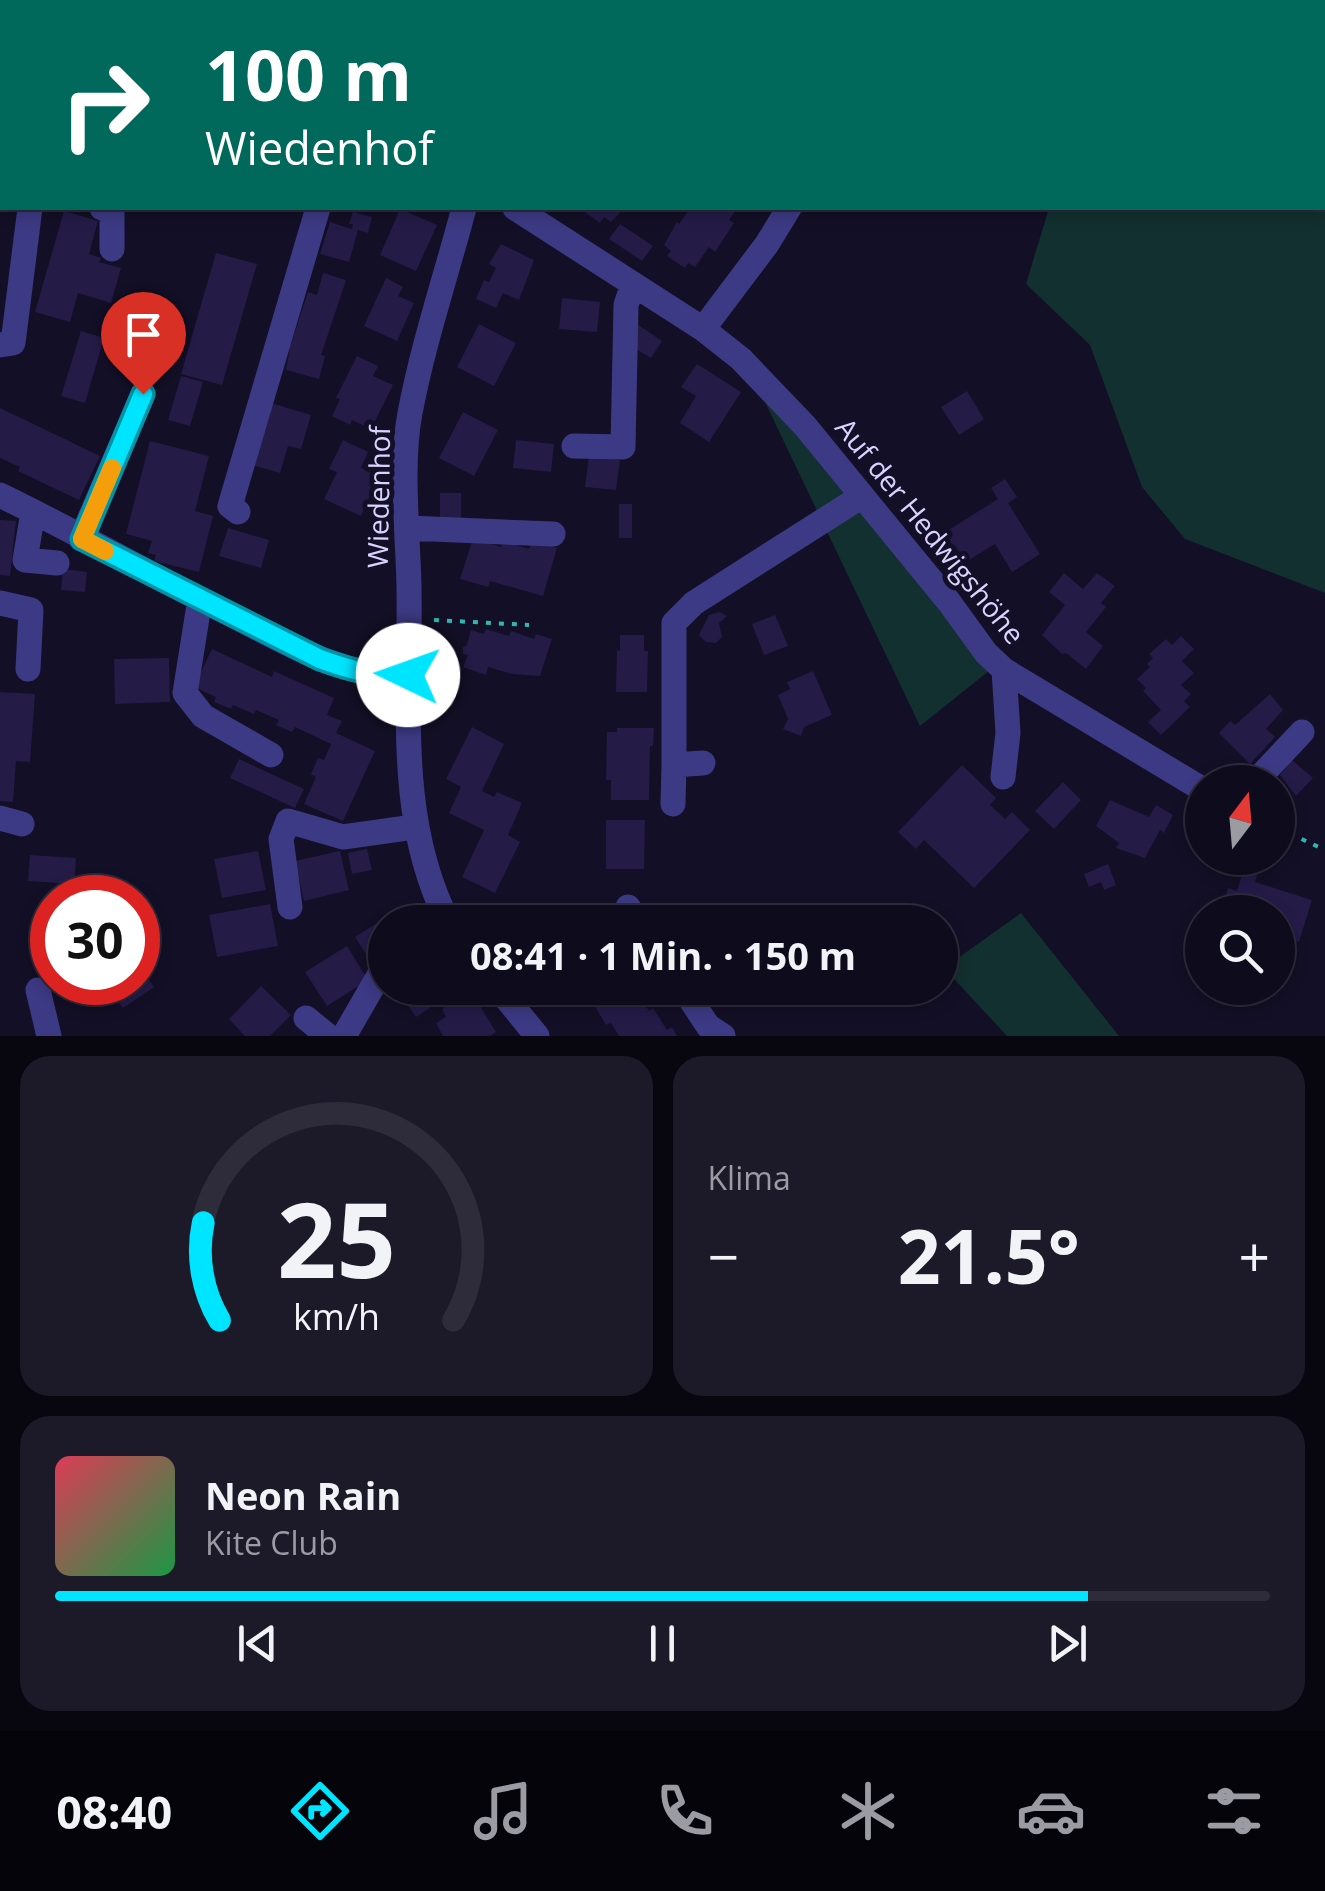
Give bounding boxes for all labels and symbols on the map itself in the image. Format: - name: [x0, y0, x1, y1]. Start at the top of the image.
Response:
- pin: [101, 292, 186, 395]
- street label: Auf der Hedwigshöhe: [828, 409, 1034, 651]
- street label: Wiedenhof: [358, 424, 398, 568]
- position arrow: [356, 623, 460, 727]
- north arrow: [1185, 765, 1295, 875]
- speed limit sign: 30: [30, 875, 160, 1005]

